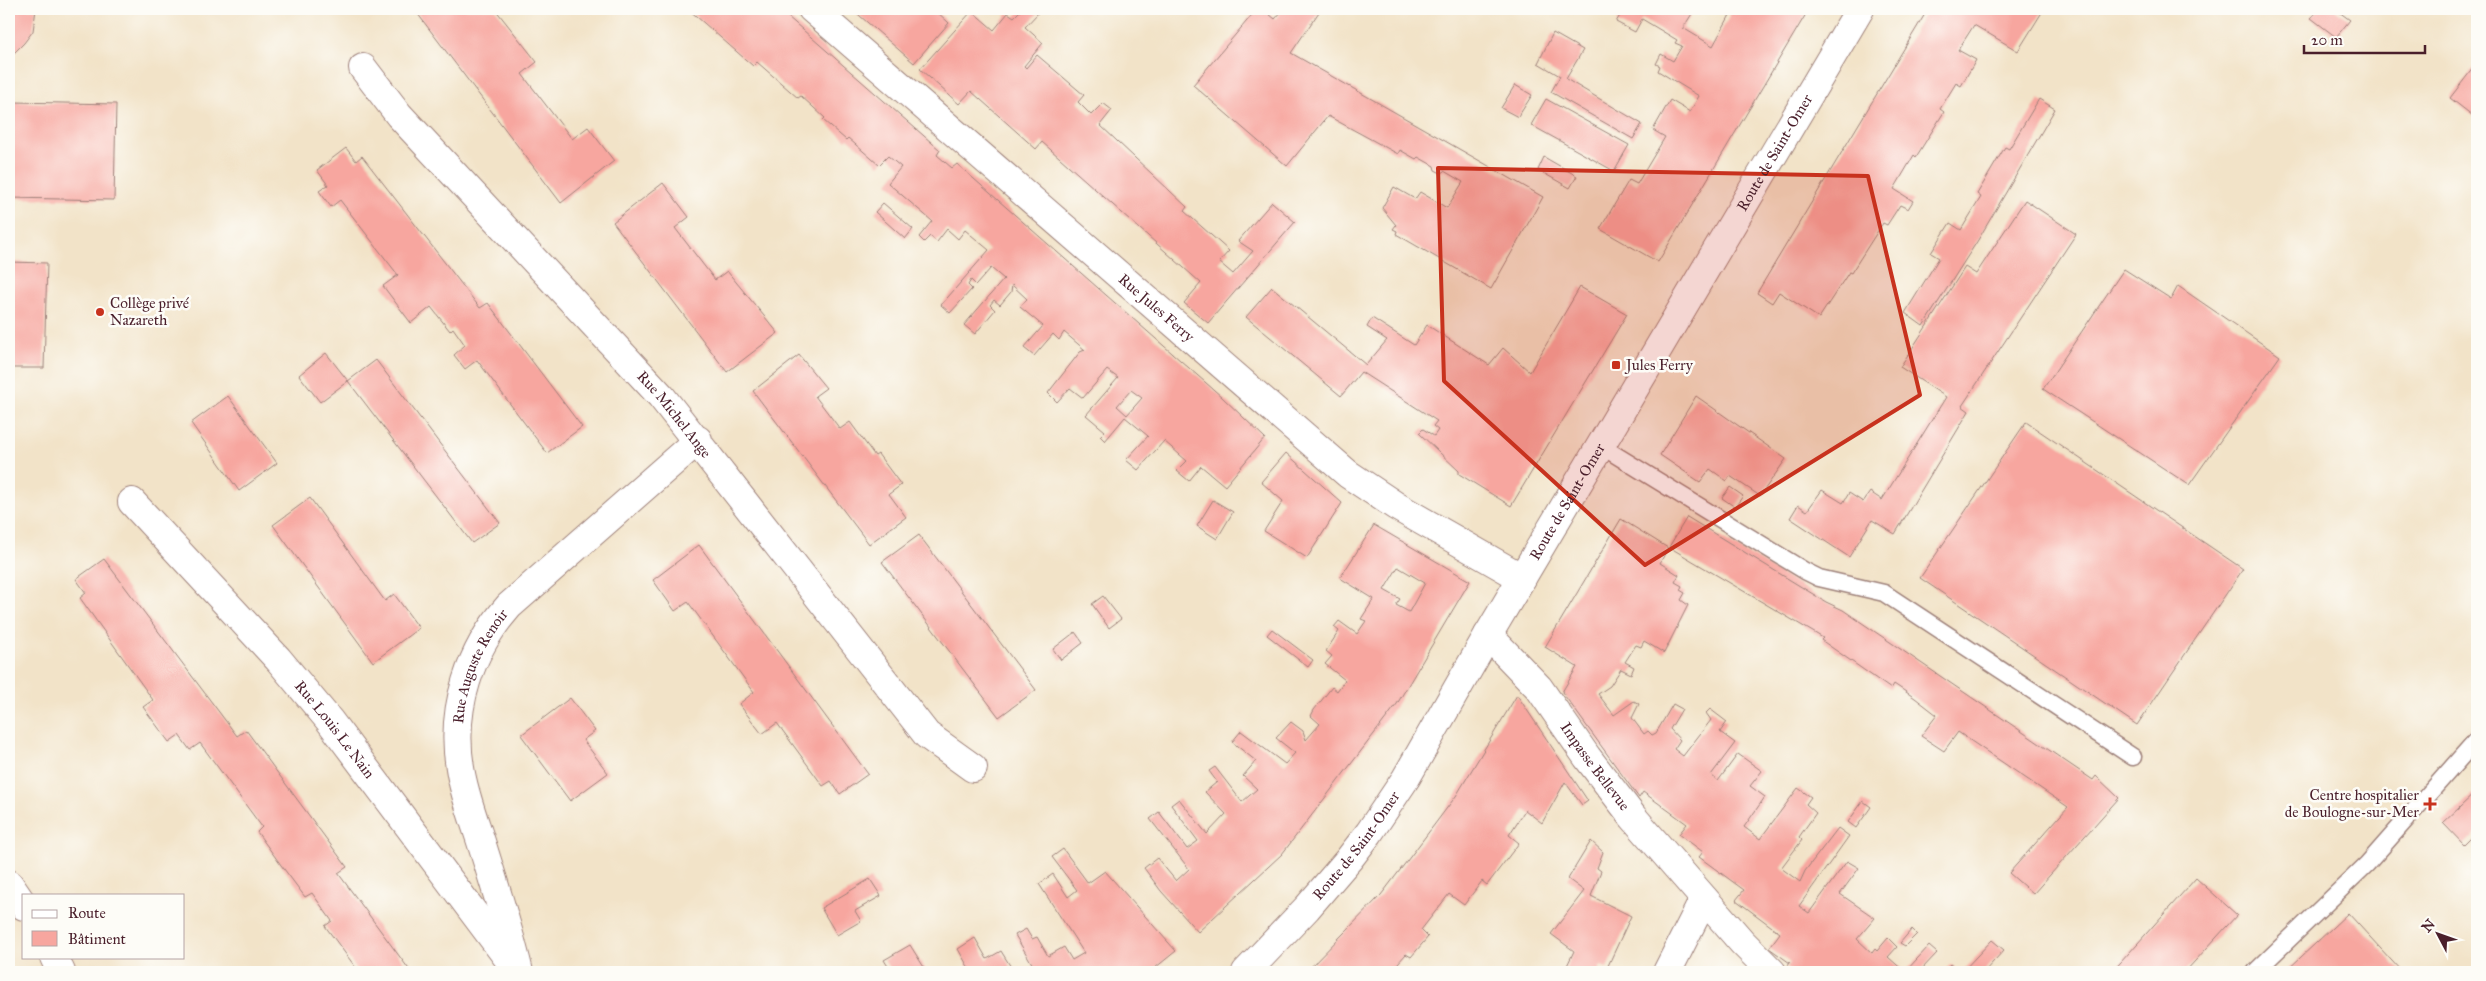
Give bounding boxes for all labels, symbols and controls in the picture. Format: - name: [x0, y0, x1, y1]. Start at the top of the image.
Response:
- scale bar: [2304, 22, 2425, 54]
- text: 20 m: [2311, 31, 2343, 49]
- street label: Route de Saint-Omer: [1733, 91, 1816, 214]
- street label: Rue Jules Ferry: [1115, 270, 1199, 346]
- place label: Collège privé Nazareth: [110, 294, 190, 329]
- marker: Collège privé Nazareth: [94, 306, 106, 318]
- place label: Jules Ferry: [1624, 356, 1694, 375]
- marker: Jules Ferry: [1610, 359, 1622, 371]
- street label: Rue Michel Ange: [633, 367, 715, 461]
- street label: Route de Saint-Omer: [1526, 440, 1609, 563]
- street label: Rue Auguste Renoir: [449, 605, 512, 724]
- street label: Rue Louis Le Nain: [291, 677, 379, 782]
- street label: Impasse Bellevue: [1557, 719, 1634, 814]
- place label: Centre hospitalier de Boulogne-sur-Mer: [2285, 786, 2419, 821]
- street label: Route de Saint-Omer: [1309, 787, 1404, 904]
- marker: Centre hospitalier de Boulogne-sur-Mer: [2423, 797, 2437, 811]
- legend: [22, 894, 185, 958]
- text: Route: [68, 904, 106, 922]
- north arrow: [2414, 908, 2464, 958]
- text: N: [2418, 916, 2439, 936]
- text: Bâtiment: [68, 930, 127, 948]

